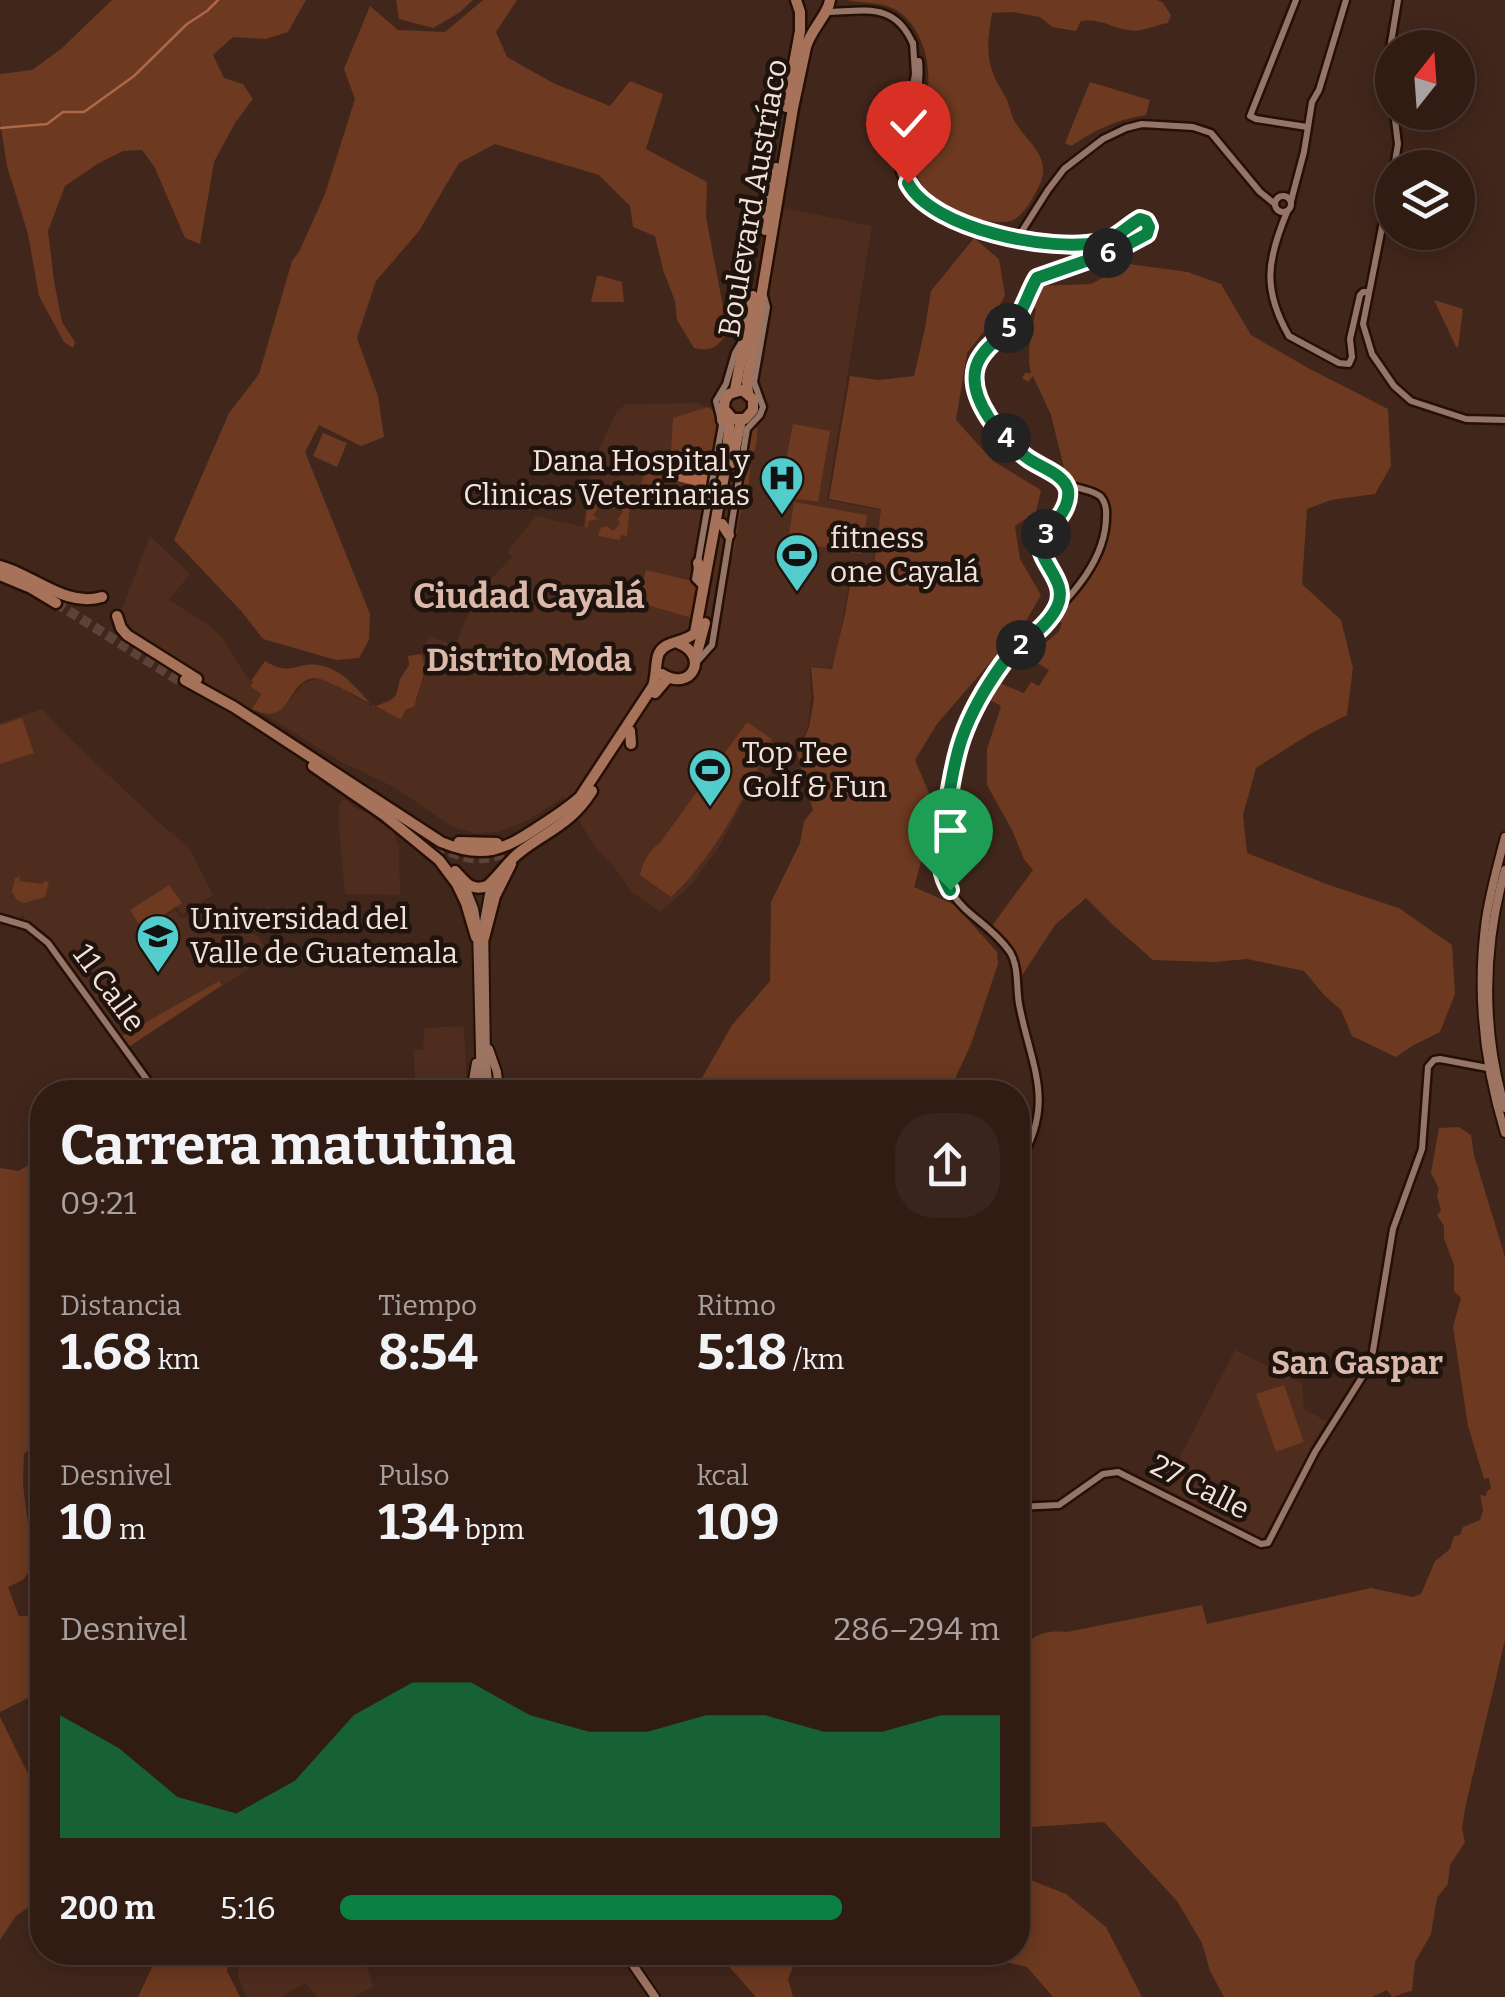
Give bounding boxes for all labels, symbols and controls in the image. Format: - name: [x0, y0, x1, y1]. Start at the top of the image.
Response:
- north arrow: [1375, 30, 1475, 130]
- map controls: [1375, 30, 1475, 250]
- street label: Boulevard Austríaco: [711, 56, 795, 340]
- pin: [866, 81, 951, 184]
- icon: check: [881, 96, 936, 151]
- button: layers: [1375, 150, 1475, 250]
- pin: 6: [1083, 228, 1133, 278]
- text: 6: [1100, 236, 1116, 269]
- pin: 5: [984, 303, 1034, 353]
- text: 5: [1001, 311, 1017, 344]
- pin: 4: [981, 413, 1031, 463]
- text: 4: [997, 421, 1015, 454]
- place label: Dana Hospital y Clinicas Veterinarias: [463, 443, 750, 513]
- hospital icon: Dana Hospital y Clinicas Veterinarias: [759, 455, 805, 516]
- pin: 3: [1021, 509, 1071, 559]
- text: 3: [1038, 517, 1054, 550]
- place label: fitness one Cayalá: [830, 520, 979, 590]
- sports icon: fitness one Cayalá: [774, 532, 820, 593]
- district label: Ciudad Cayalá: [413, 575, 645, 617]
- pin: 2: [996, 620, 1046, 670]
- text: 2: [1013, 628, 1029, 661]
- district label: Distrito Moda: [426, 641, 632, 679]
- place label: Top Tee Golf & Fun: [742, 735, 887, 805]
- sports icon: Top Tee Golf & Fun: [687, 747, 733, 808]
- pin: [908, 788, 993, 891]
- icon: arrive: [923, 803, 978, 858]
- place label: Universidad del Valle de Guatemala: [190, 901, 458, 971]
- school or university icon: Universidad del Valle de Guatemala: [135, 913, 181, 974]
- street label: 11 Calle: [65, 937, 153, 1039]
- text: Carrera matutina: [60, 1113, 516, 1179]
- button: share: [895, 1113, 1000, 1218]
- text: 09:21: [60, 1184, 136, 1222]
- text: Distancia: [60, 1289, 182, 1322]
- text: Tiempo: [378, 1289, 477, 1322]
- text: Ritmo: [697, 1289, 776, 1322]
- text: 1.68: [60, 1322, 152, 1382]
- text: 8:54: [378, 1322, 478, 1382]
- text: 5:18: [697, 1322, 787, 1382]
- text: km: [152, 1343, 200, 1376]
- text: /km: [787, 1343, 844, 1376]
- district label: San Gaspar: [1271, 1344, 1443, 1382]
- street label: 27 Calle: [1145, 1447, 1255, 1527]
- text: Desnivel: [60, 1459, 172, 1492]
- text: Pulso: [378, 1459, 450, 1492]
- text: kcal: [697, 1459, 749, 1492]
- text: 10: [60, 1492, 113, 1552]
- text: 134: [378, 1492, 459, 1552]
- text: 109: [697, 1492, 780, 1552]
- text: m: [113, 1513, 146, 1546]
- text: bpm: [459, 1513, 524, 1546]
- text: Desnivel: [60, 1610, 188, 1648]
- text: 286–294 m: [834, 1610, 1000, 1648]
- text: 200 m: [60, 1889, 155, 1927]
- text: 5:16: [220, 1889, 276, 1927]

